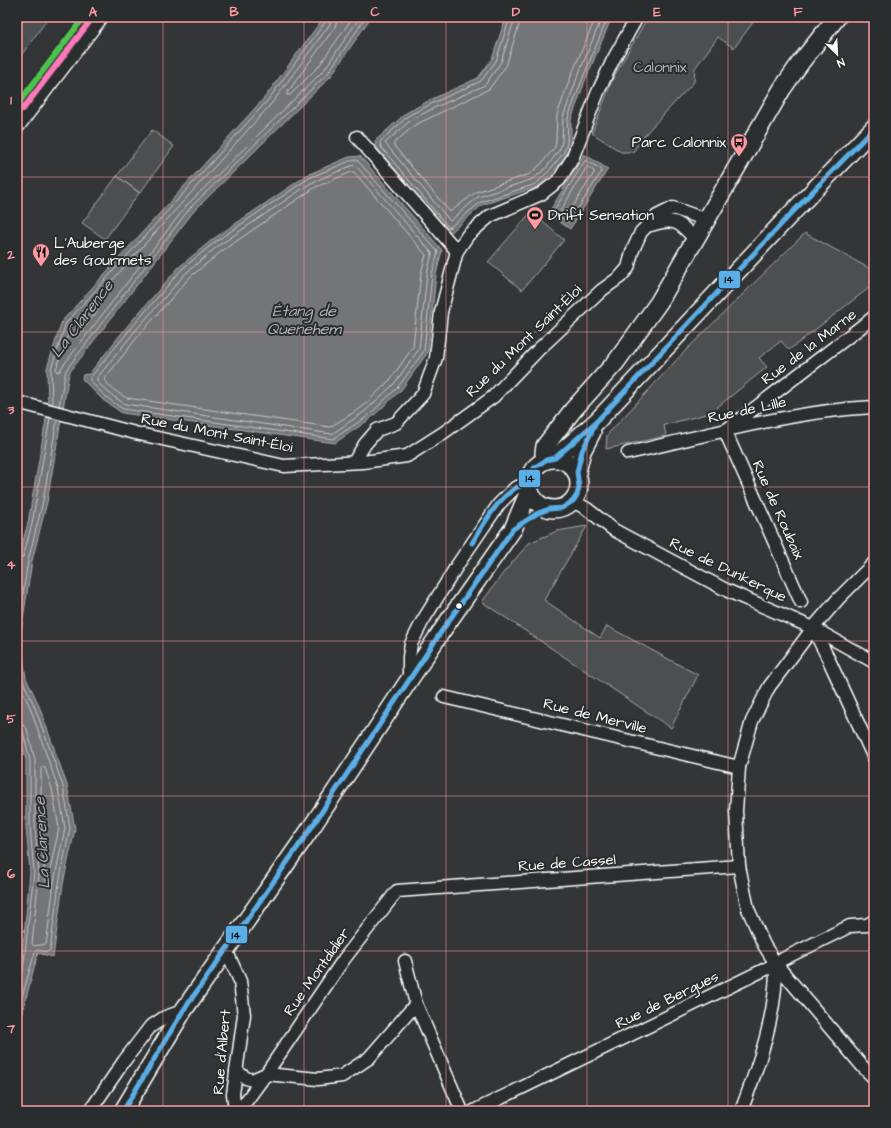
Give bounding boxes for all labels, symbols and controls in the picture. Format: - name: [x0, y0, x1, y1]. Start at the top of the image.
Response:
- text: A: [89, 3, 98, 21]
- text: B: [229, 3, 239, 21]
- text: C: [370, 3, 380, 21]
- text: D: [512, 3, 521, 21]
- text: E: [653, 3, 661, 21]
- text: F: [793, 3, 803, 21]
- north arrow: [817, 34, 857, 74]
- text: N: [835, 54, 847, 71]
- park label: Calonnix: [633, 57, 688, 78]
- text: 1: [10, 91, 12, 109]
- place label: Parc Calonnix: [632, 132, 727, 153]
- bus stop icon: Parc Calonnix: [729, 132, 749, 157]
- sports icon: Drift Sensation: [525, 205, 545, 230]
- place label: Drift Sensation: [548, 205, 654, 226]
- place label: L'Auberge des Gourmets: [54, 233, 152, 271]
- restaurant icon: L'Auberge des Gourmets: [31, 242, 51, 267]
- text: 2: [6, 246, 15, 264]
- line badge: 14: [718, 270, 741, 289]
- text: 14: [725, 272, 734, 287]
- water label: La Clarence: [46, 275, 119, 362]
- street label: Rue du Mont Saint-Éloi: [461, 280, 587, 402]
- water label: Étang de Quenehem: [267, 300, 342, 340]
- street label: Rue de la Marne: [757, 304, 861, 390]
- street label: Rue de Lille: [706, 391, 788, 429]
- text: 3: [7, 401, 15, 419]
- street label: Rue du Mont Saint-Éloi: [139, 408, 295, 458]
- street label: Rue de Roubaix: [747, 457, 810, 564]
- line badge: 14: [518, 469, 541, 488]
- text: 14: [526, 471, 535, 486]
- street label: Rue de Dunkerque: [666, 532, 790, 608]
- text: 4: [7, 556, 16, 574]
- unlabelled marker: [454, 601, 464, 611]
- street label: Rue de Merville: [541, 693, 649, 739]
- text: 5: [6, 710, 16, 728]
- water label: La Clarence: [29, 795, 55, 889]
- street label: Rue de Cassel: [517, 849, 617, 877]
- text: 6: [7, 865, 16, 883]
- street label: Rue Montdidier: [279, 924, 355, 1020]
- line badge: 14: [225, 925, 248, 944]
- text: 14: [232, 928, 241, 943]
- street label: Rue de Bergues: [612, 966, 723, 1035]
- street label: Rue d'Albert: [208, 1009, 236, 1095]
- text: 7: [6, 1020, 16, 1038]

